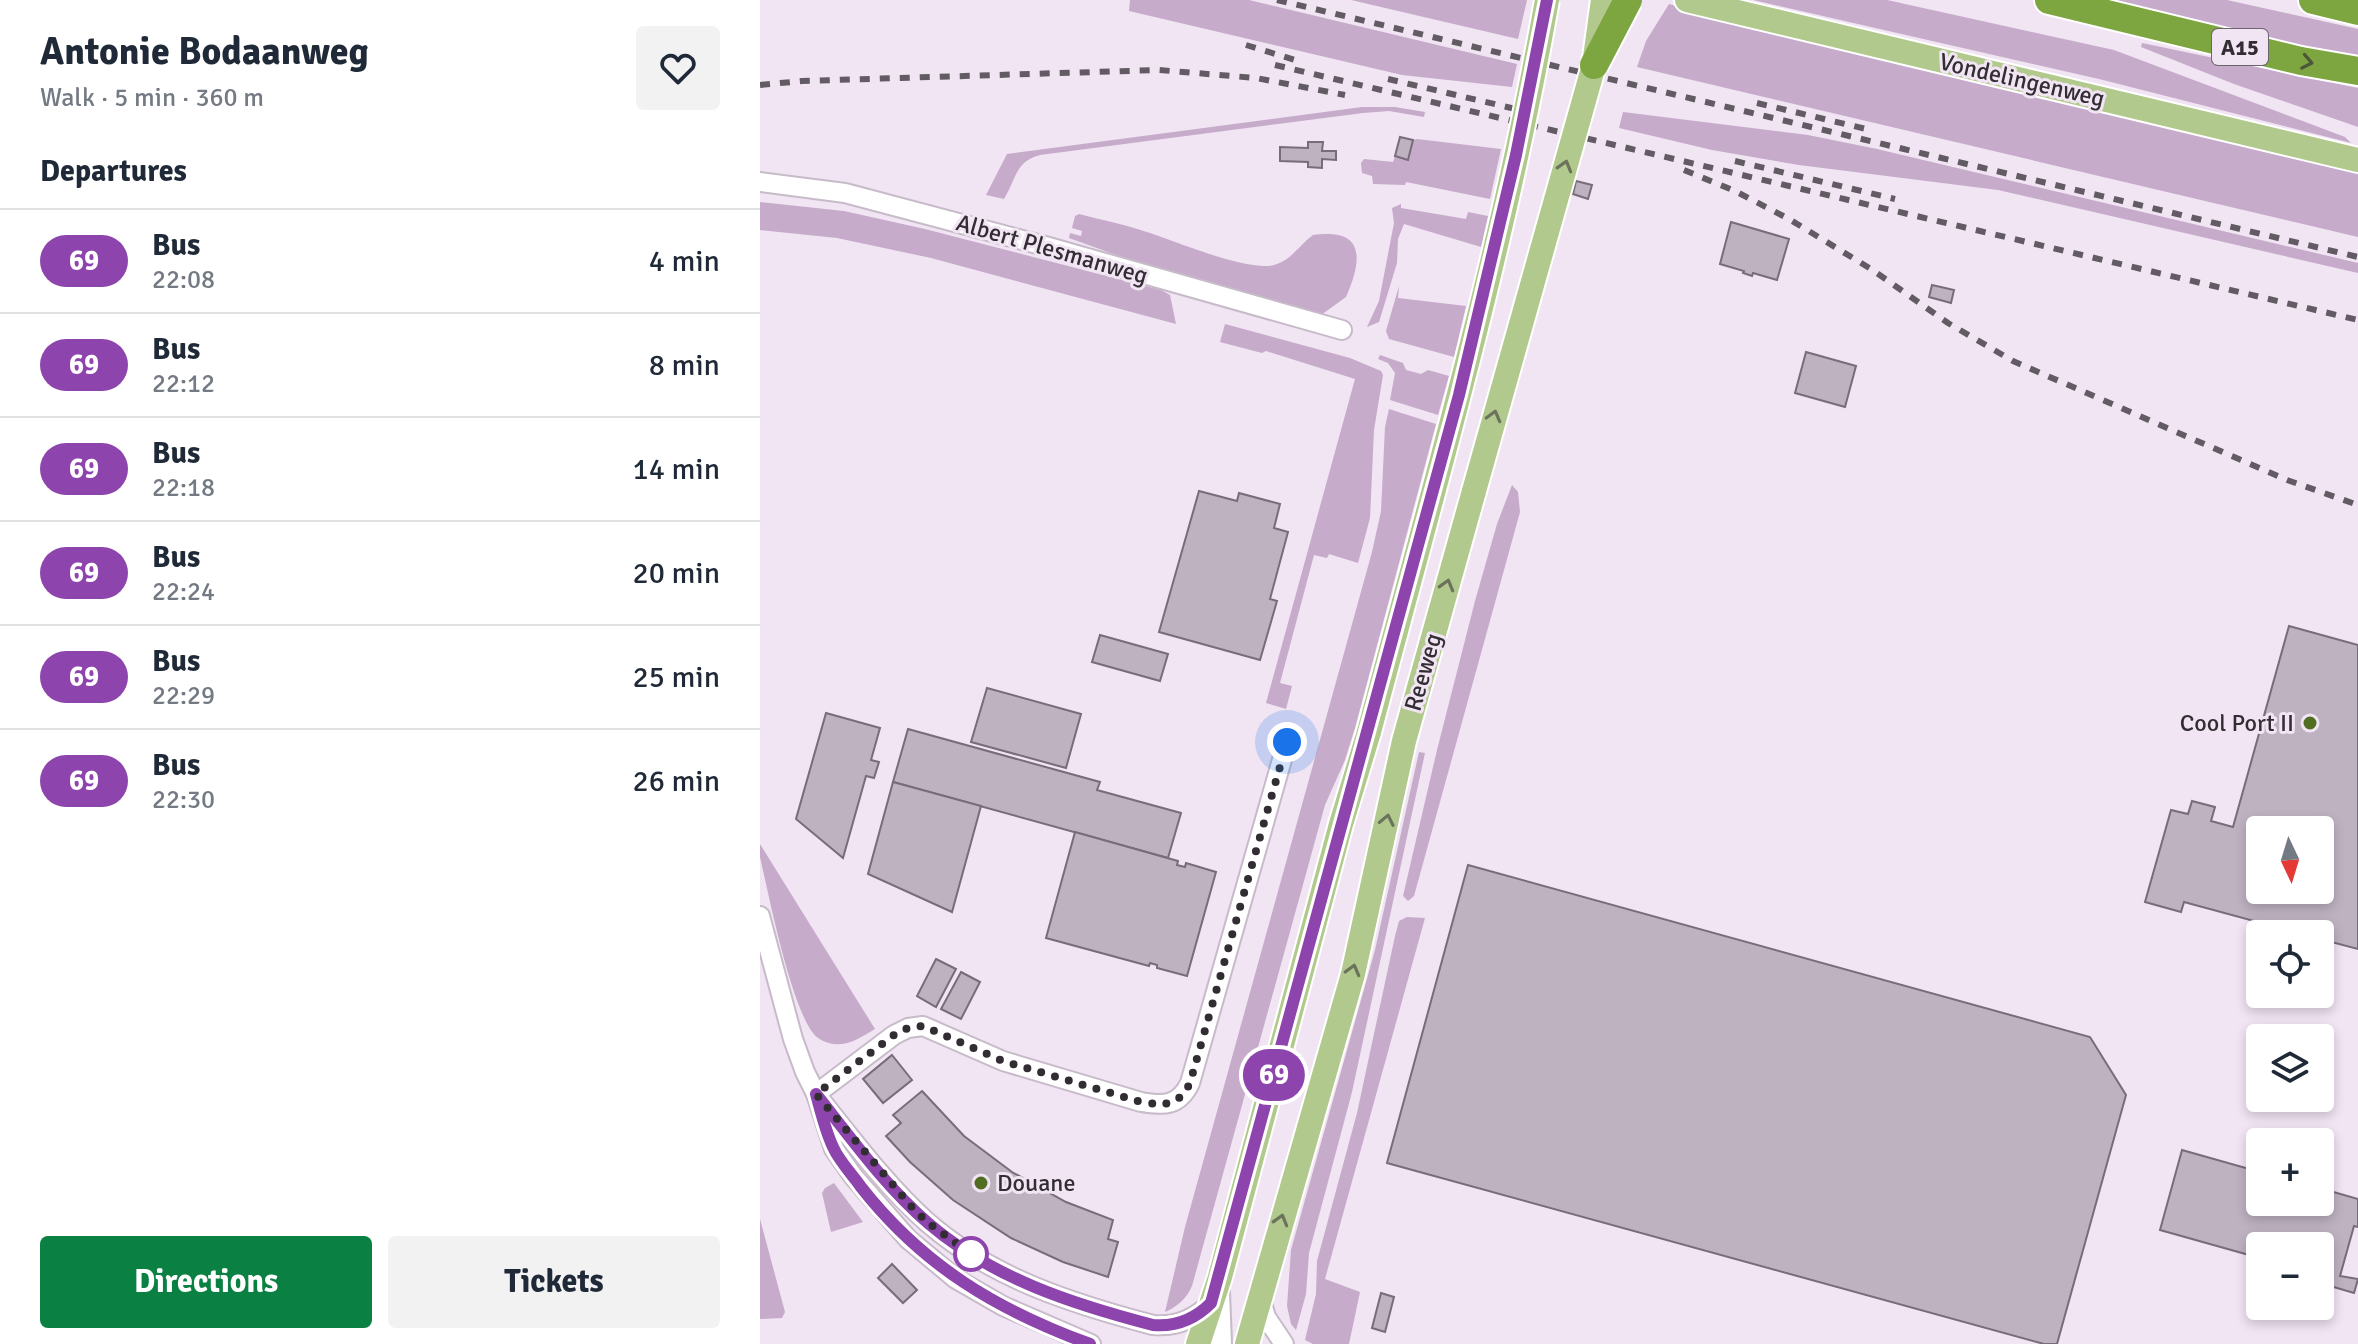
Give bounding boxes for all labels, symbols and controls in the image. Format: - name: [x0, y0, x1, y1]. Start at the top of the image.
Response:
- button: heart: [636, 26, 720, 110]
- text: Antonie Bodaanweg: [40, 28, 369, 75]
- road number: A15: [2212, 29, 2268, 65]
- street label: Vondelingenweg: [1937, 46, 2107, 114]
- one-way arrow: [2300, 53, 2314, 70]
- text: Walk · 5 min · 360 m: [40, 82, 264, 114]
- text: Departures: [40, 153, 187, 190]
- one-way arrow: [1556, 159, 1572, 173]
- street label: Albert Plesmanweg: [953, 207, 1151, 291]
- text: Bus: [152, 227, 200, 264]
- text: 4 min: [649, 243, 720, 280]
- text: 69: [69, 244, 99, 278]
- text: 22:08: [152, 264, 215, 296]
- text: Bus: [152, 331, 200, 368]
- text: 8 min: [649, 347, 720, 384]
- text: 69: [69, 348, 99, 382]
- text: 22:12: [152, 368, 215, 400]
- one-way arrow: [1484, 409, 1501, 423]
- text: Bus: [152, 435, 200, 472]
- text: 14 min: [633, 451, 720, 488]
- text: 69: [69, 452, 99, 486]
- text: 22:18: [152, 472, 215, 504]
- text: Bus: [152, 539, 200, 576]
- text: 20 min: [633, 555, 720, 592]
- text: 69: [69, 556, 99, 590]
- text: 22:24: [152, 576, 215, 608]
- one-way arrow: [1438, 579, 1455, 593]
- street label: Reeweg: [1398, 630, 1448, 714]
- text: Bus: [152, 643, 200, 680]
- text: 25 min: [633, 659, 720, 696]
- text: 69: [69, 660, 99, 694]
- text: 22:29: [152, 680, 215, 712]
- place label: Cool Port II: [2180, 708, 2294, 738]
- marker: Cool Port II: [2301, 714, 2319, 732]
- your location: [1267, 722, 1307, 762]
- text: Bus: [152, 747, 200, 784]
- text: 26 min: [633, 763, 720, 800]
- text: 69: [69, 764, 99, 798]
- text: 22:30: [152, 784, 215, 816]
- one-way arrow: [1378, 814, 1395, 827]
- north arrow: [2246, 816, 2334, 904]
- map controls: [2246, 816, 2334, 1320]
- button: locate: [2246, 920, 2334, 1008]
- one-way arrow: [1344, 964, 1361, 978]
- button: layers: [2246, 1024, 2334, 1112]
- line badge: 69: [1238, 1049, 1310, 1101]
- text: 69: [1259, 1058, 1289, 1092]
- button: +: [2246, 1128, 2334, 1216]
- place label: Douane: [997, 1168, 1075, 1198]
- marker: Douane: [972, 1174, 990, 1192]
- one-way arrow: [1272, 1213, 1288, 1227]
- button: −: [2246, 1232, 2334, 1320]
- button: Directions: [40, 1236, 372, 1328]
- button: Tickets: [388, 1236, 720, 1328]
- unlabelled marker: [954, 1237, 988, 1271]

